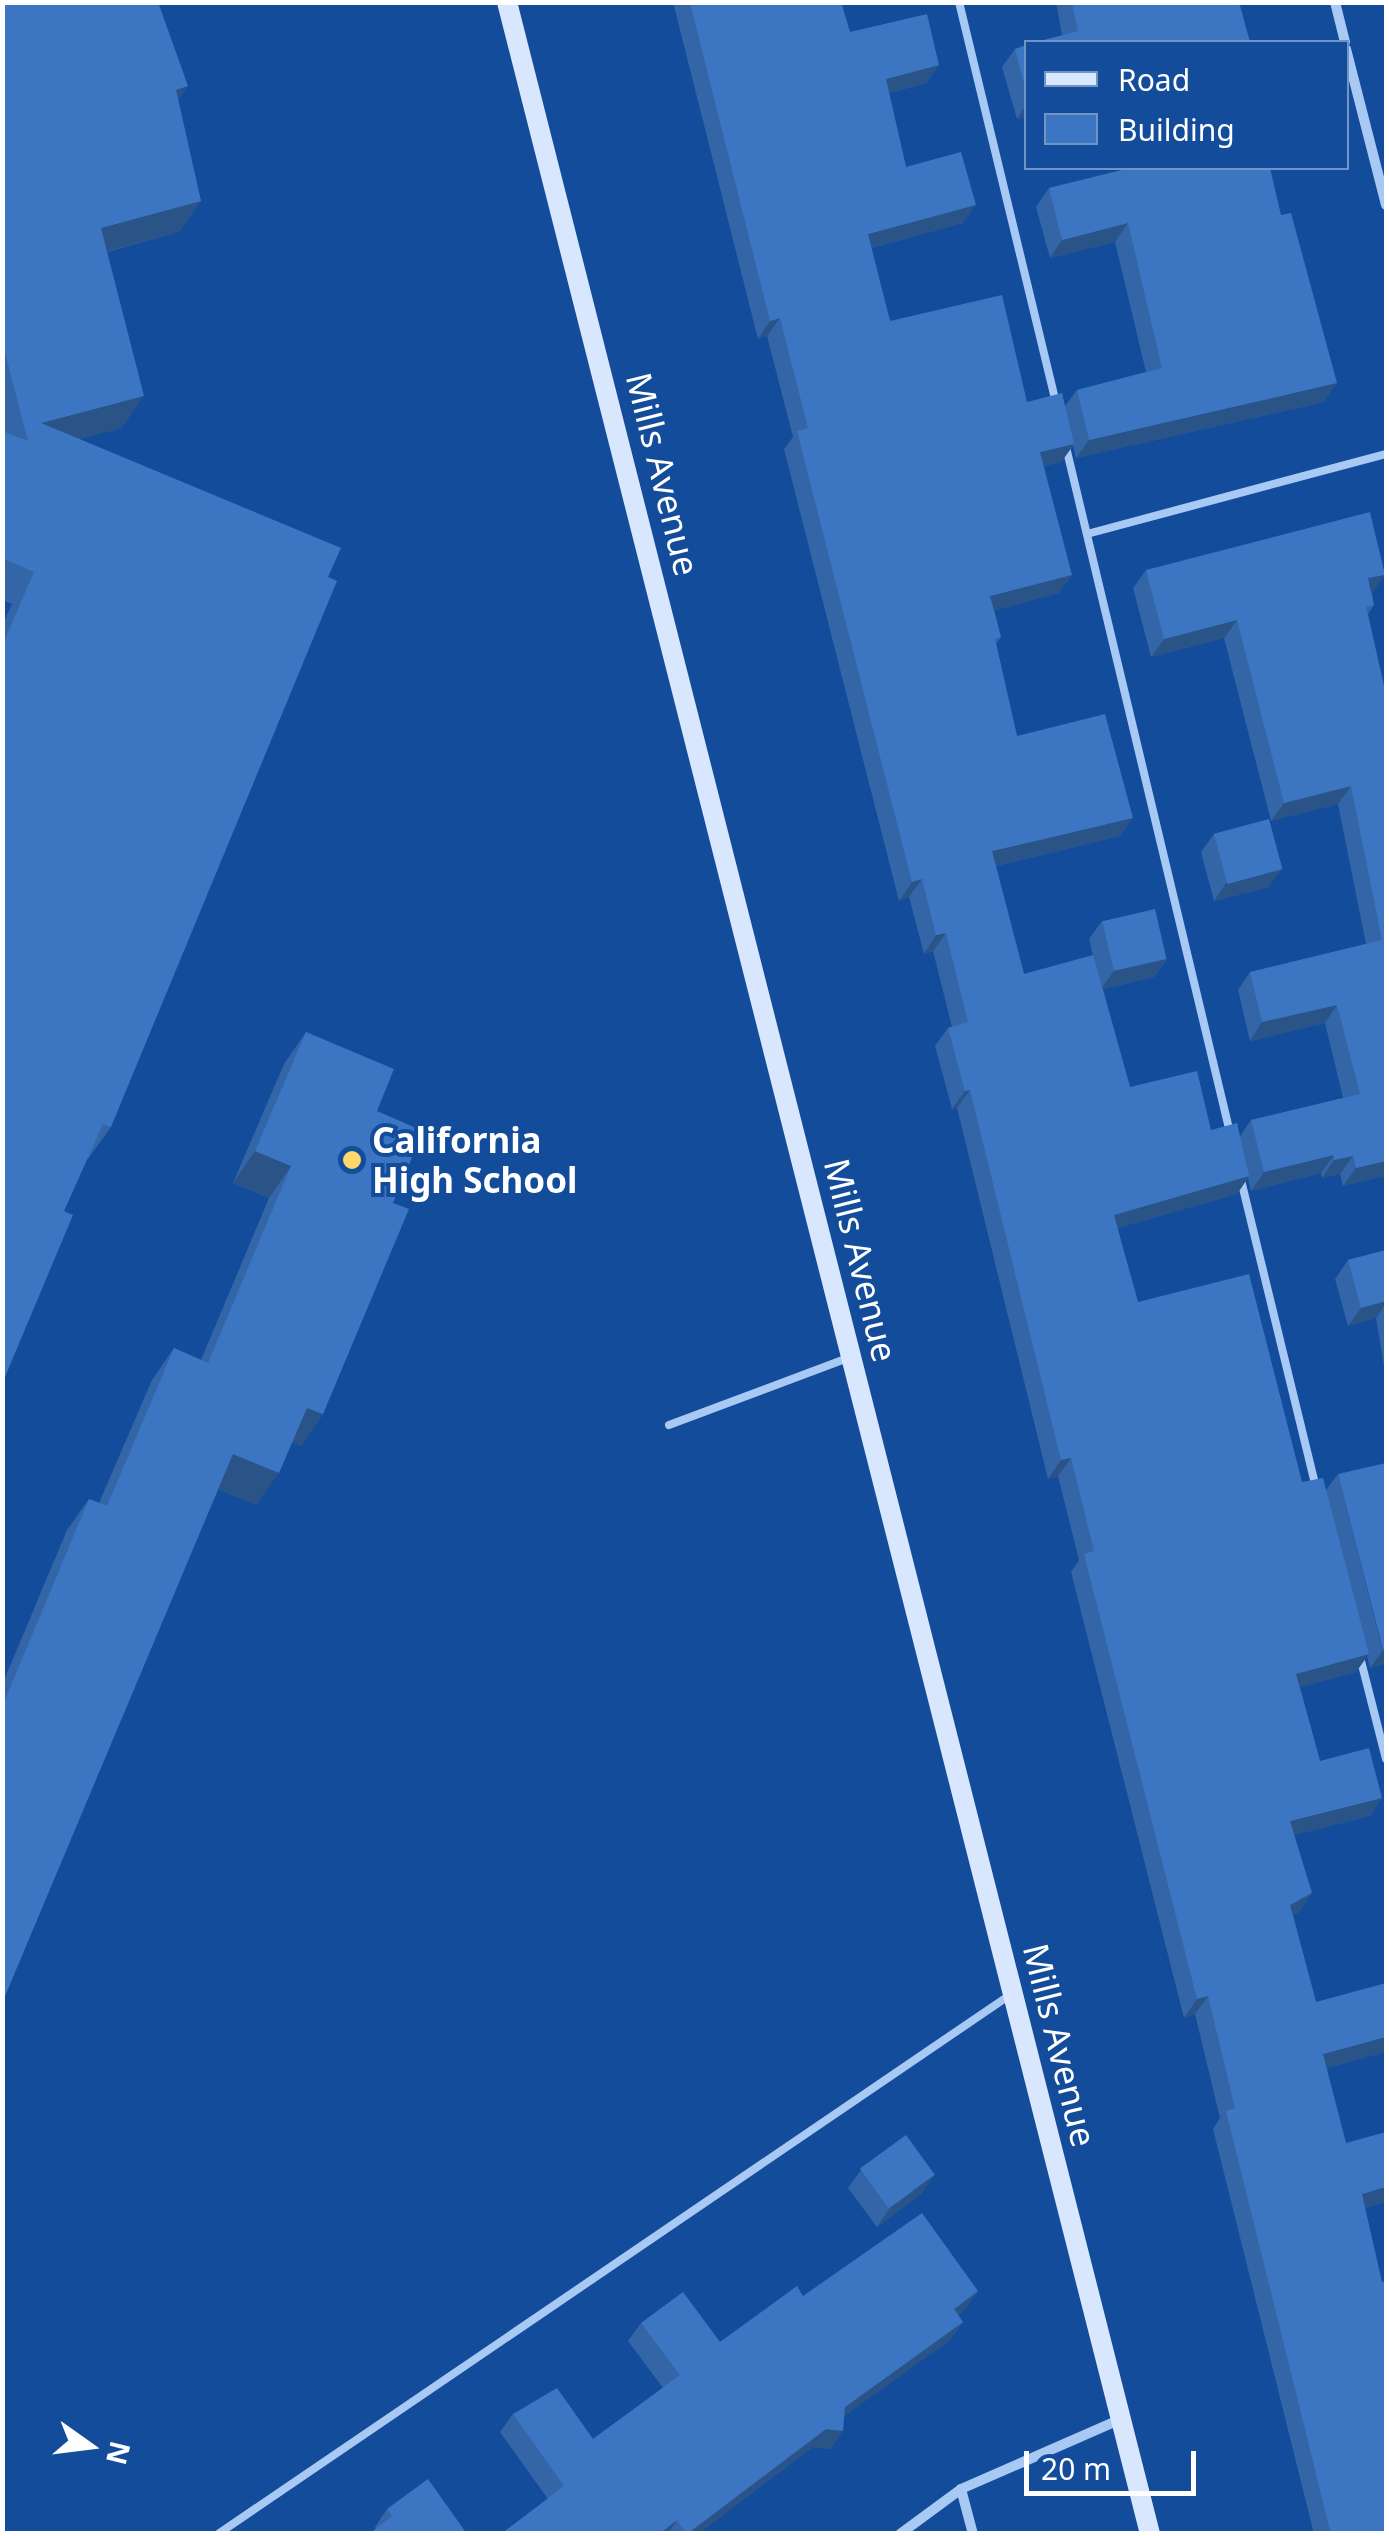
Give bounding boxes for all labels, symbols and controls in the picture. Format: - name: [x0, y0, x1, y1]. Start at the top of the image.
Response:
- legend: [1024, 40, 1349, 170]
- text: Road: [1118, 59, 1190, 100]
- text: Building: [1118, 109, 1235, 150]
- street label: Mills Avenue: [618, 368, 708, 580]
- place label: California High School: [372, 1119, 577, 1201]
- marker: California High School: [341, 1149, 363, 1171]
- street label: Mills Avenue: [816, 1154, 906, 1366]
- street label: Mills Avenue: [1015, 1939, 1105, 2151]
- north arrow: [40, 2396, 140, 2496]
- scale bar: [1029, 2431, 1202, 2493]
- text: N: [98, 2438, 140, 2469]
- text: 20 m: [1041, 2448, 1111, 2489]

